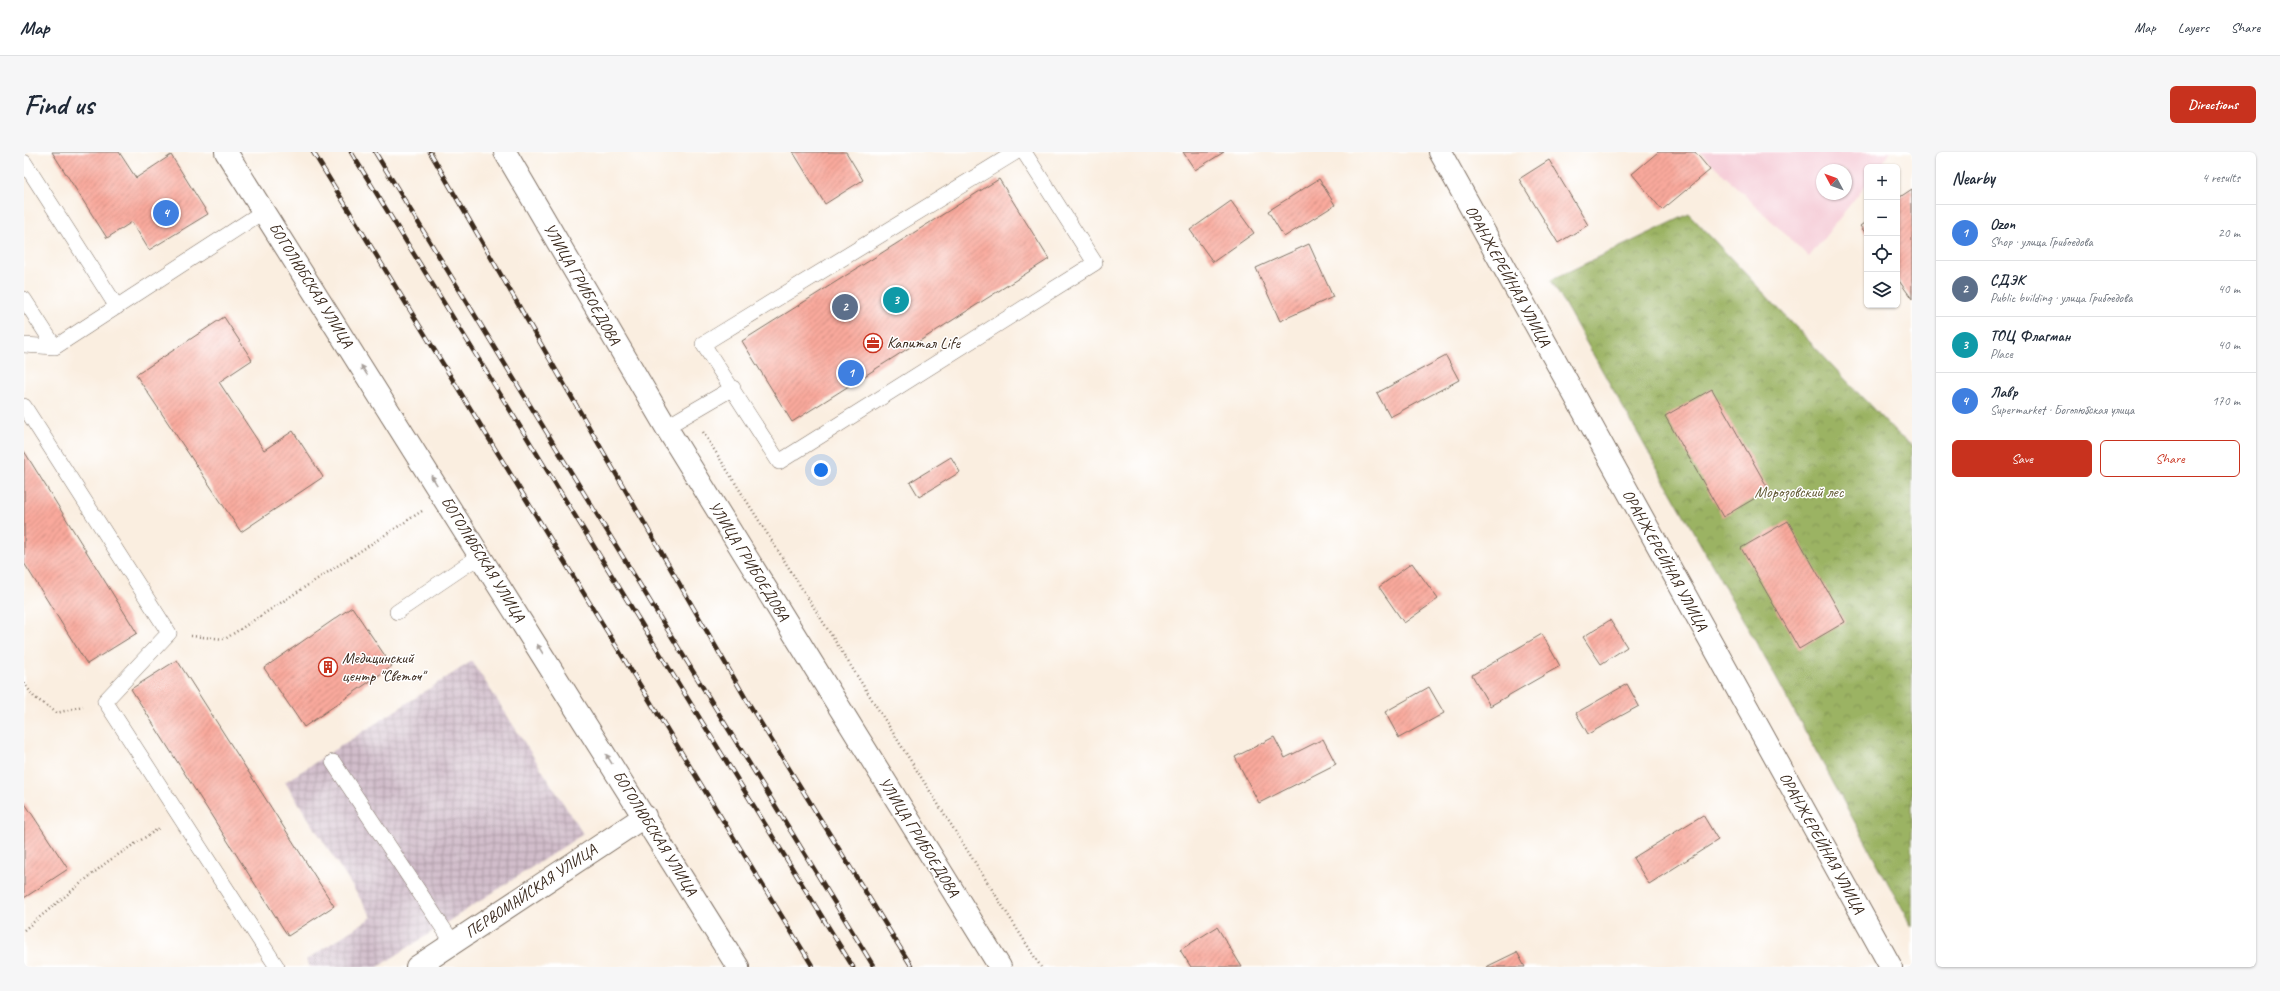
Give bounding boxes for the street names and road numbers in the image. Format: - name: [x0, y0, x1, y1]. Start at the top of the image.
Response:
- street label: ОРАНЖЕРЕЙНАЯ УЛИЦА: [1461, 202, 1556, 351]
- street label: БОГОЛЮБСКАЯ УЛИЦА: [264, 219, 358, 352]
- street label: УЛИЦА ГРИБОЕДОВА: [539, 220, 625, 349]
- street label: ОРАНЖЕРЕЙНАЯ УЛИЦА: [1618, 486, 1713, 635]
- street label: БОГОЛЮБСКАЯ УЛИЦА: [436, 493, 530, 626]
- street label: УЛИЦА ГРИБОЕДОВА: [704, 498, 794, 625]
- street label: БОГОЛЮБСКАЯ УЛИЦА: [608, 767, 702, 900]
- street label: ОРАНЖЕРЕЙНАЯ УЛИЦА: [1775, 769, 1870, 918]
- street label: УЛИЦА ГРИБОЕДОВА: [874, 774, 964, 901]
- street label: ПЕРВОМАЙСКАЯ УЛИЦА: [461, 839, 601, 942]

